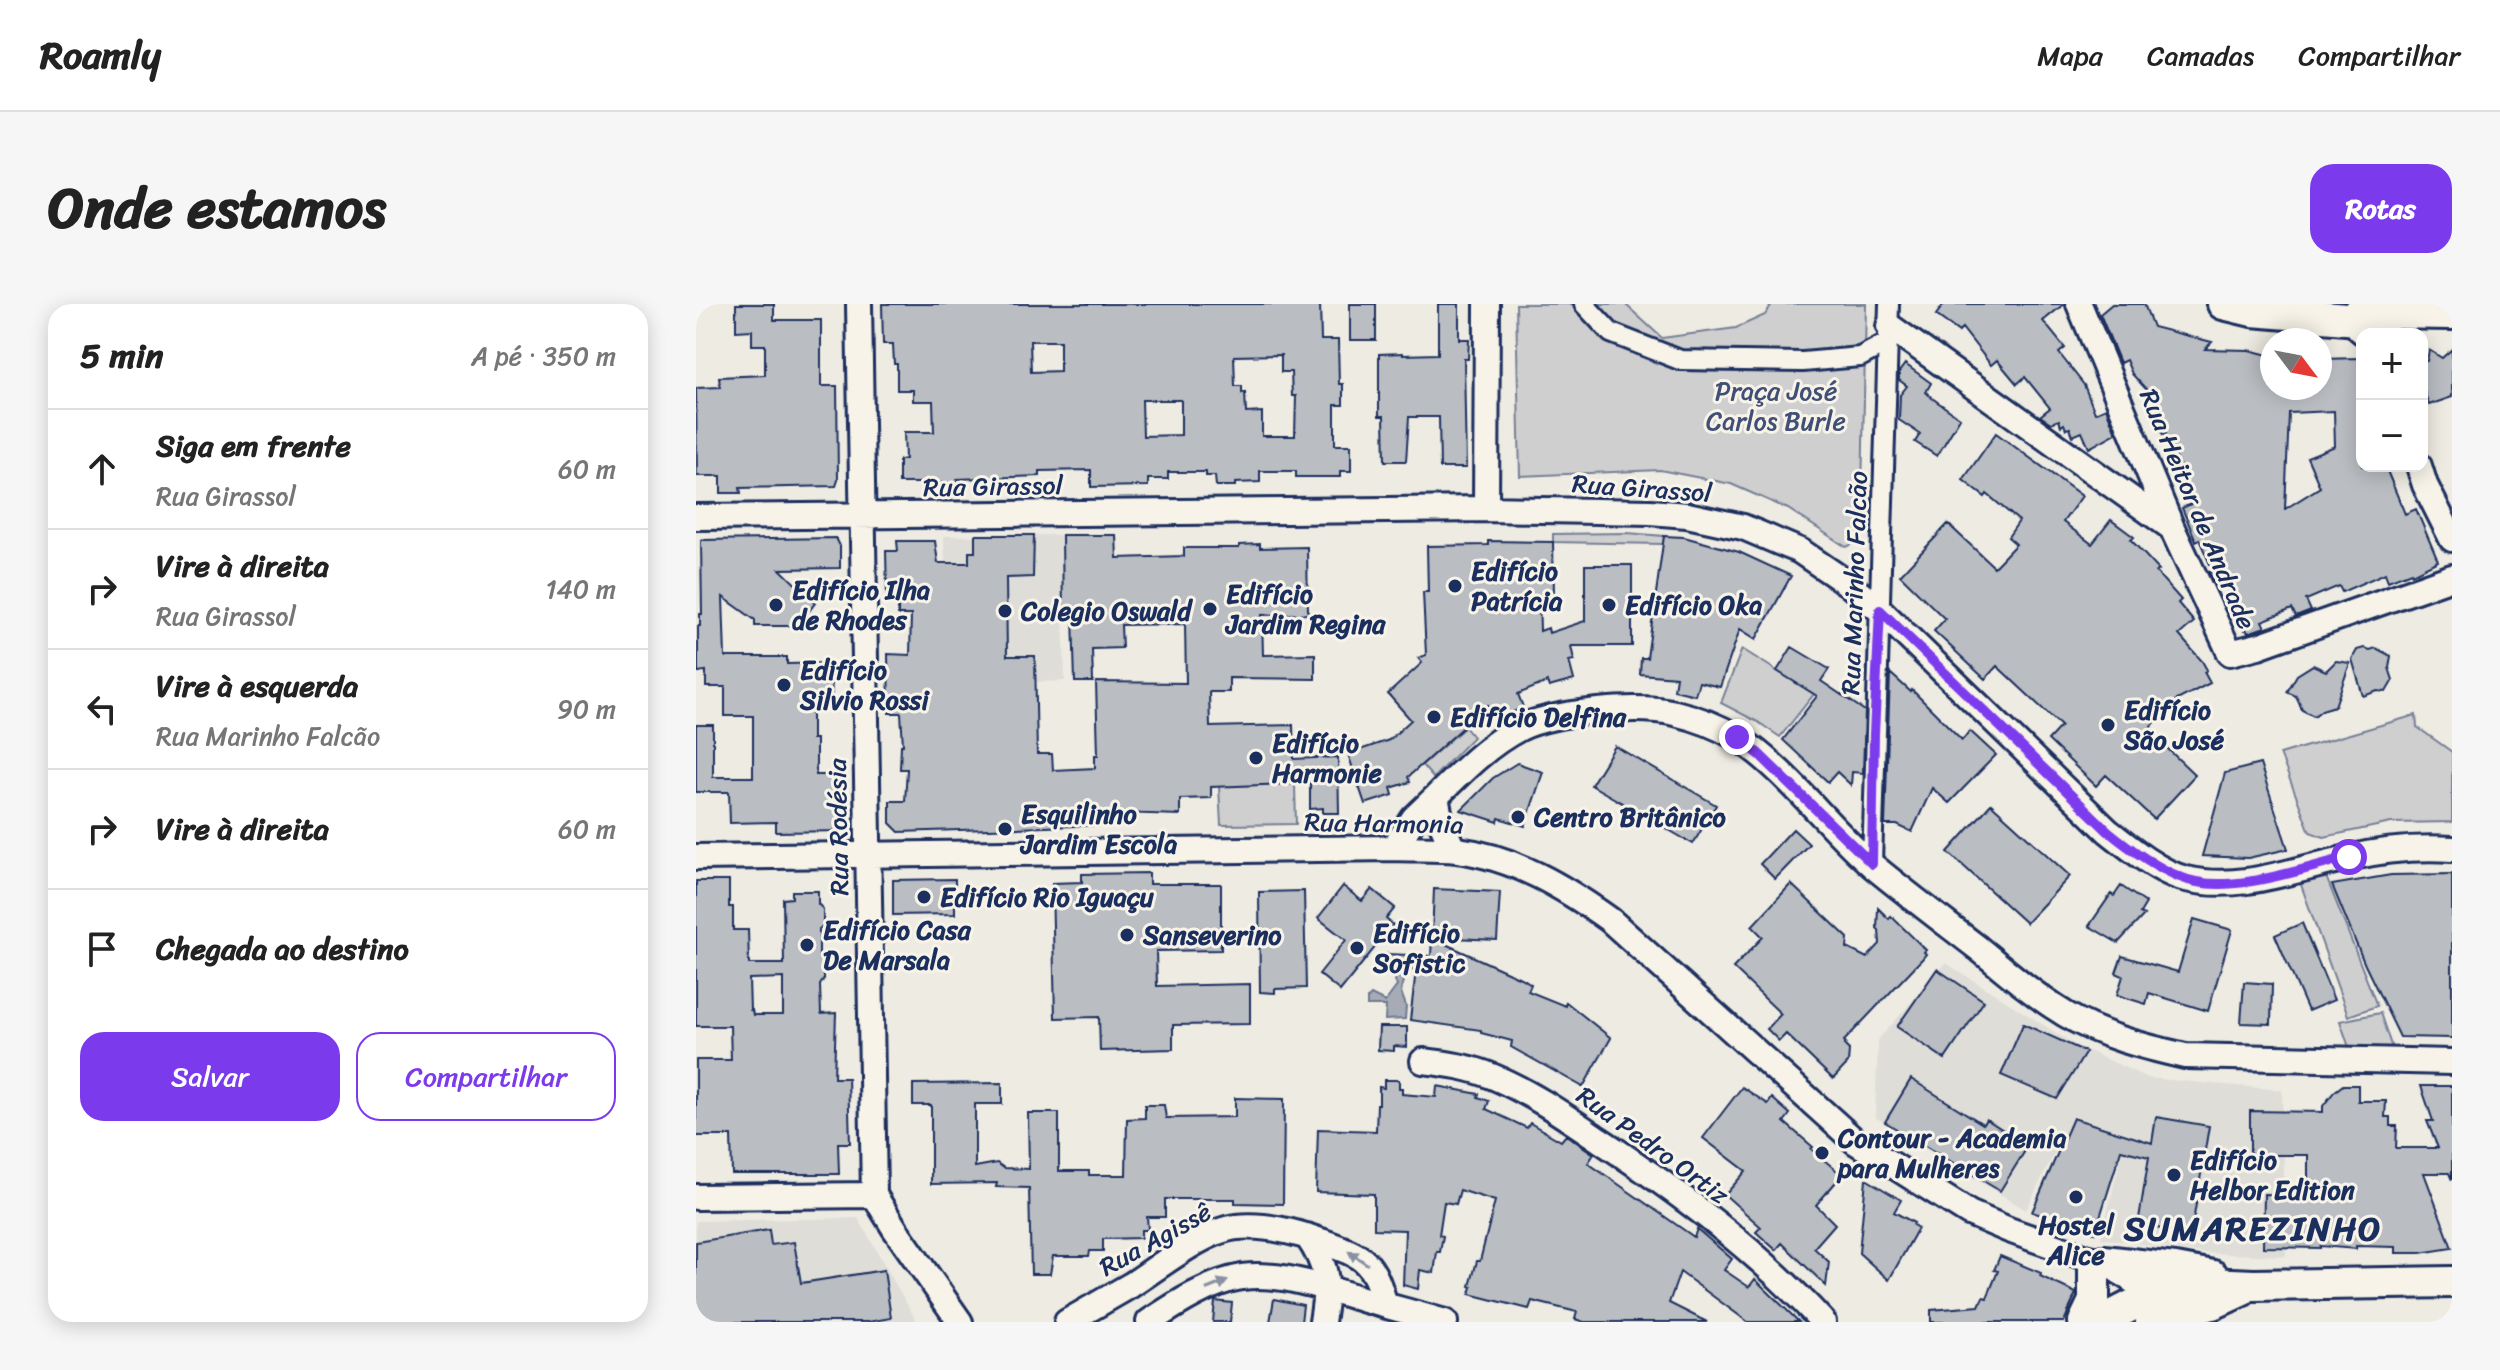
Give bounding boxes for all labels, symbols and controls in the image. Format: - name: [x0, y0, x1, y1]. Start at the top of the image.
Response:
- text: Roamly: [40, 22, 161, 89]
- text: Mapa: [2037, 31, 2103, 80]
- text: Camadas: [2147, 31, 2254, 80]
- text: Compartilhar: [2298, 31, 2460, 80]
- text: Onde estamos: [48, 159, 386, 258]
- button: Rotas: [2310, 164, 2452, 253]
- text: 5 min: [80, 326, 163, 386]
- north arrow: [2260, 328, 2332, 400]
- map controls: [2356, 328, 2428, 472]
- button: +: [2356, 328, 2428, 400]
- text: A pé · 350 m: [471, 333, 616, 379]
- park label: Praça José Carlos Burle: [1706, 368, 1846, 444]
- street label: Rua Heitor de Andrade: [2126, 381, 2270, 637]
- button: −: [2356, 400, 2428, 472]
- text: Siga em frente: [156, 419, 351, 473]
- text: 60 m: [558, 446, 616, 492]
- icon: ahead: [80, 447, 124, 491]
- street label: Rua Girassol: [1571, 460, 1714, 516]
- street label: Rua Girassol: [923, 462, 1064, 510]
- street label: Rua Marinho Falcão: [1827, 470, 1881, 696]
- text: Rua Girassol: [156, 473, 296, 519]
- text: Vire à direita: [156, 539, 329, 593]
- place label: Edifício Patrícia: [1471, 548, 1563, 624]
- text: 140 m: [545, 566, 616, 612]
- icon: right: [80, 567, 124, 611]
- place label: Edifício Ilha de Rhodes: [792, 567, 930, 643]
- place label: Edifício Jardim Regina: [1224, 571, 1386, 647]
- marker: Edifício Patrícia: [1446, 577, 1464, 595]
- place label: Edifício Oka: [1625, 582, 1762, 628]
- place label: Colegio Oswald: [1020, 588, 1193, 634]
- text: Rua Girassol: [156, 593, 296, 639]
- marker: Edifício Ilha de Rhodes: [767, 596, 785, 614]
- marker: Edifício Oka: [1600, 596, 1618, 614]
- marker: Edifício Jardim Regina: [1201, 600, 1219, 618]
- marker: Colegio Oswald: [996, 602, 1014, 620]
- place label: Edifício Silvio Rossi: [799, 647, 930, 723]
- text: Vire à esquerda: [156, 659, 358, 713]
- marker: Edifício Silvio Rossi: [775, 676, 793, 694]
- text: 90 m: [557, 686, 616, 732]
- icon: left: [80, 687, 124, 731]
- place label: Edifício São José: [2123, 687, 2225, 763]
- place label: Edifício Delfina: [1450, 694, 1627, 740]
- marker: Edifício Delfina: [1425, 708, 1443, 726]
- text: Rua Marinho Falcão: [156, 713, 380, 759]
- marker: Edifício São José: [2099, 716, 2117, 734]
- route end: [1719, 719, 1755, 755]
- place label: Edifício Harmonie: [1272, 720, 1383, 796]
- marker: Edifício Harmonie: [1247, 749, 1265, 767]
- street label: Rua Rodésia: [814, 757, 862, 896]
- place label: Esquilinho Jardim Escola: [1019, 791, 1177, 867]
- place label: Centro Britânico: [1533, 794, 1727, 840]
- street label: Rua Harmonia: [1304, 799, 1464, 847]
- text: Vire à direita: [156, 802, 329, 856]
- text: 60 m: [558, 806, 616, 852]
- icon: right: [80, 807, 124, 851]
- marker: Centro Britânico: [1509, 808, 1527, 826]
- marker: Esquilinho Jardim Escola: [996, 820, 1014, 838]
- route start: [2331, 839, 2367, 875]
- place label: Edifício Rio Iguaçu: [940, 874, 1155, 920]
- marker: Edifício Rio Iguaçu: [915, 888, 933, 906]
- place label: Edifício Casa De Marsala: [823, 907, 972, 983]
- place label: Edifício Sofistic: [1372, 910, 1466, 986]
- place label: Sanseverino: [1142, 912, 1282, 958]
- text: Chegada ao destino: [156, 922, 409, 976]
- marker: Sanseverino: [1118, 926, 1136, 944]
- icon: arrive: [80, 927, 124, 971]
- marker: Edifício Casa De Marsala: [798, 936, 816, 954]
- marker: Edifício Sofistic: [1348, 939, 1366, 957]
- button: Salvar: [80, 1032, 340, 1121]
- button: Compartilhar: [356, 1032, 616, 1121]
- street label: Rua Pedro Ortiz: [1567, 1073, 1740, 1217]
- place label: Contour - Academia para Mulheres: [1836, 1115, 2067, 1191]
- place label: Edifício Helbor Edition: [2190, 1137, 2356, 1213]
- marker: Contour - Academia para Mulheres: [1813, 1144, 1831, 1162]
- marker: Edifício Helbor Edition: [2165, 1166, 2183, 1184]
- marker: Hostel Alice: [2067, 1188, 2085, 1206]
- street label: Rua Agissê: [1090, 1189, 1220, 1289]
- district label: SUMAREZINHO: [2123, 1199, 2382, 1259]
- place label: Hostel Alice: [2038, 1202, 2115, 1278]
- one-way arrow: [1348, 1251, 1369, 1266]
- one-way arrow: [1205, 1278, 1229, 1291]

